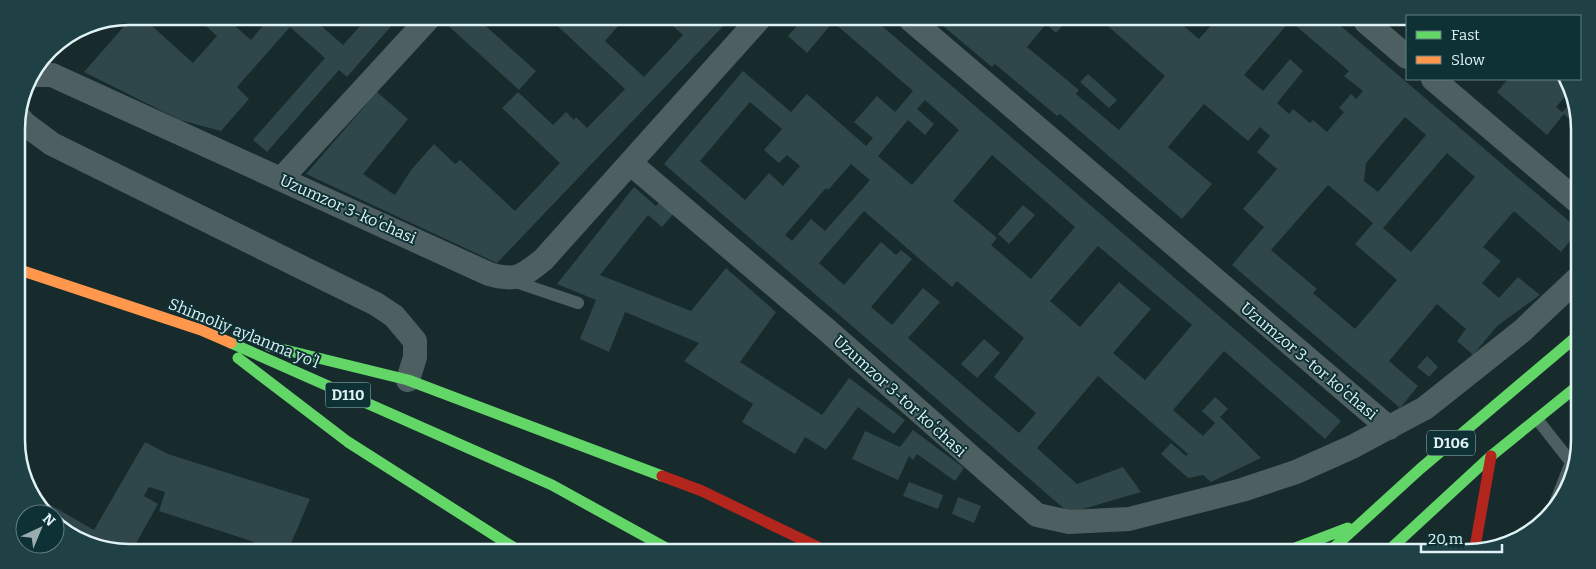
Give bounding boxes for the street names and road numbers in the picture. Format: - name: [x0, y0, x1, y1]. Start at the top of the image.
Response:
- street label: Uzumzor 3-koʻchasi: [277, 170, 419, 248]
- street label: Shimoliy aylanma yoʻl: [166, 294, 323, 372]
- street label: Uzumzor 3-tor koʻchasi: [1237, 298, 1381, 424]
- street label: Uzumzor 3-tor koʻchasi: [830, 331, 971, 461]
- road number: D110: [326, 382, 370, 408]
- road number: D106: [1427, 430, 1475, 456]

